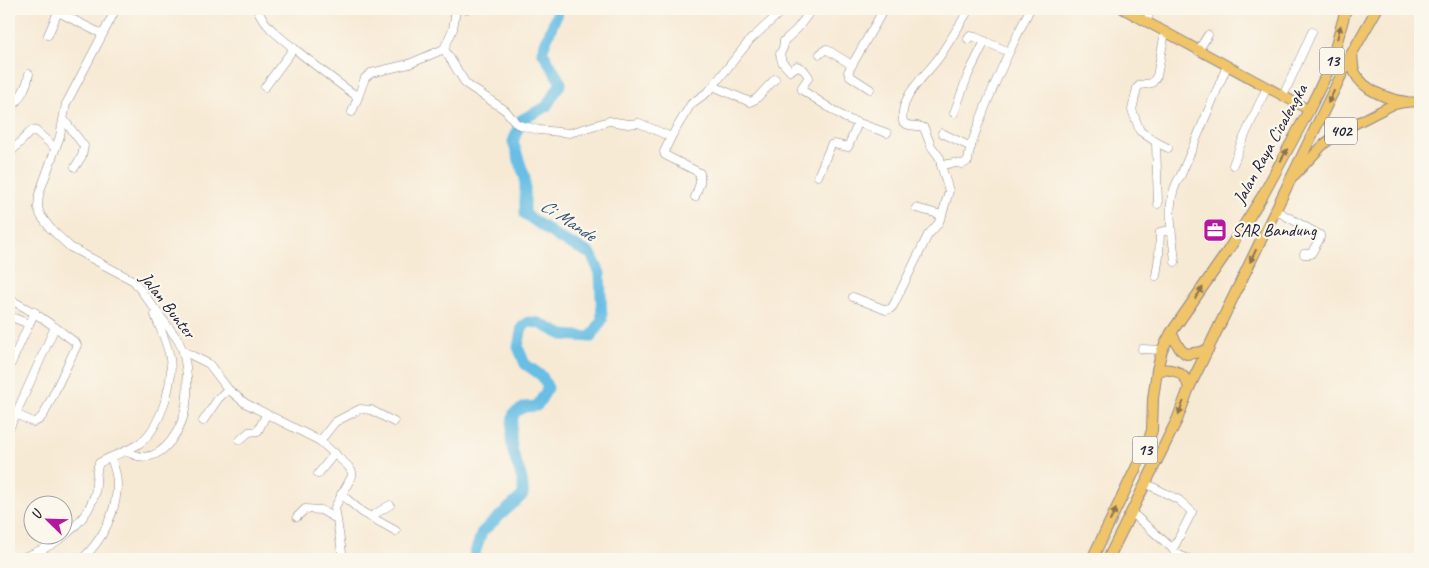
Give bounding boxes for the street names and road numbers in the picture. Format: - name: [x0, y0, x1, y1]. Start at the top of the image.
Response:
- road number: 13: [1320, 48, 1344, 74]
- street label: Jalan Raya Cicalengka: [1228, 79, 1313, 209]
- road number: 402: [1325, 118, 1357, 144]
- street label: Jalan Bunter: [135, 267, 202, 344]
- road number: 13: [1132, 436, 1158, 464]

